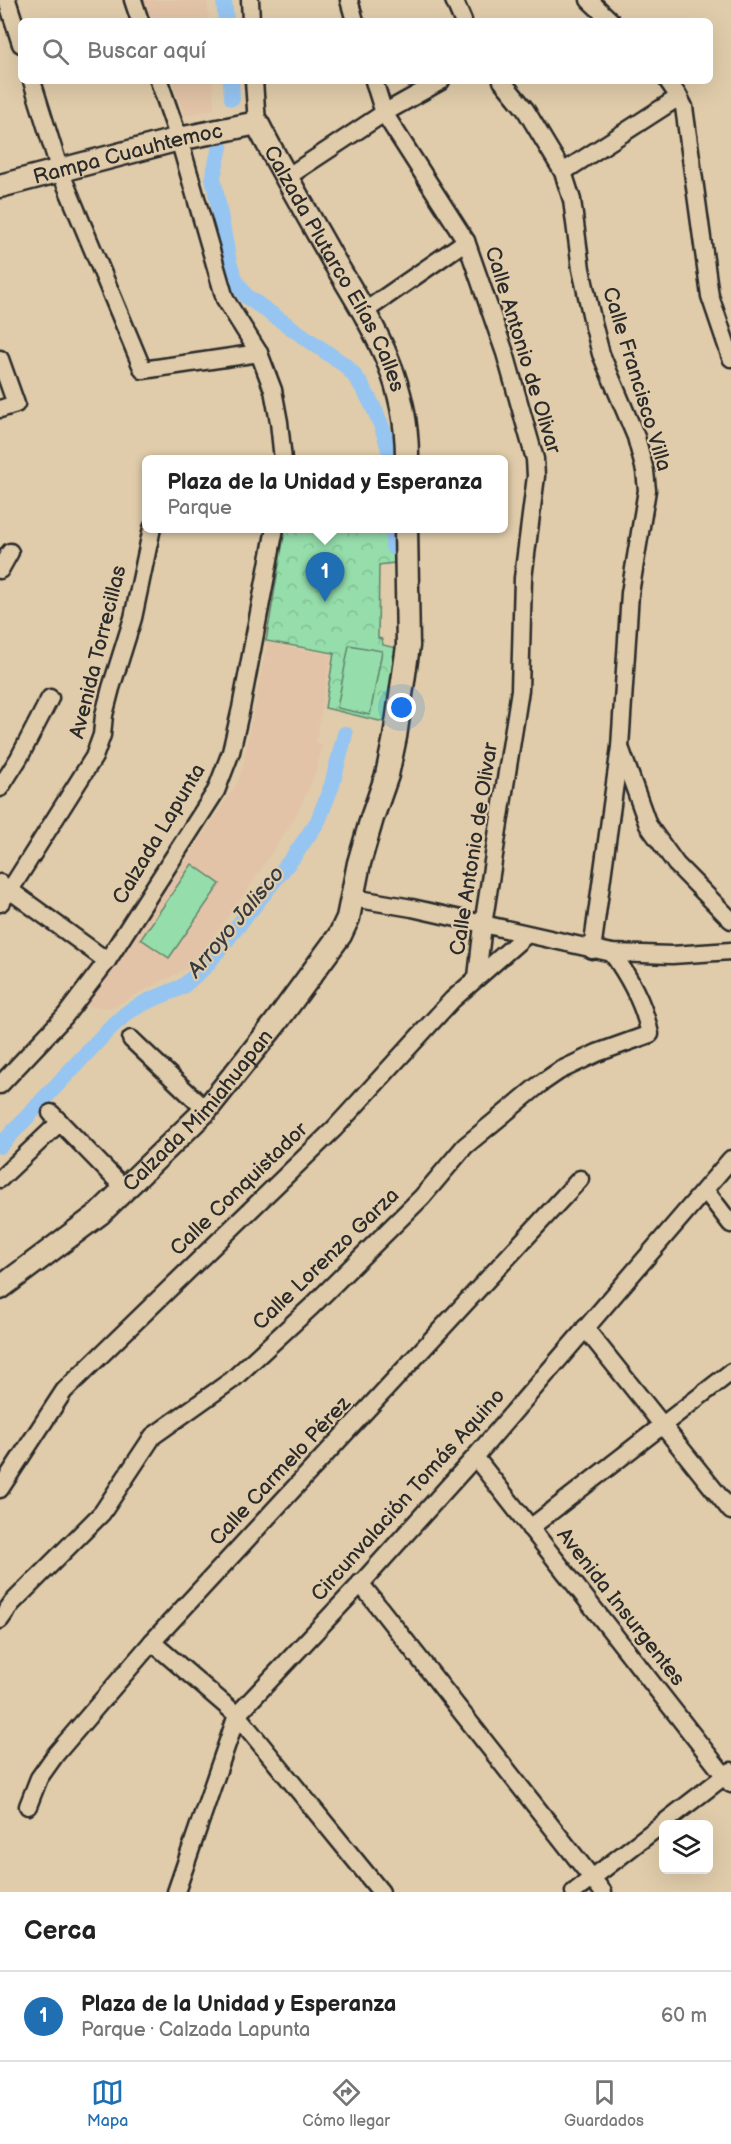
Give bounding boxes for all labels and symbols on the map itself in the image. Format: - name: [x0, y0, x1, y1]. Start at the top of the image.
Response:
- street label: Rampa Cuauhtemoc: [30, 118, 225, 189]
- street label: Calzada Plutarco Elías Calles: [259, 141, 410, 394]
- street label: Calle Antonio de Olivar: [480, 243, 567, 457]
- street label: Calle Francisco Villa: [597, 284, 677, 474]
- pin: 1: [306, 552, 344, 602]
- street label: Avenida Torrecillas: [64, 563, 132, 741]
- your location: [387, 693, 416, 722]
- street label: Calle Antonio de Olivar: [445, 740, 503, 957]
- street label: Calzada Lapunta: [107, 759, 211, 909]
- water label: Arroyo Jalisco: [181, 861, 291, 984]
- street label: Calzada Mimiahuapan: [117, 1024, 278, 1197]
- street label: Calle Conquistador: [165, 1117, 313, 1261]
- street label: Calle Lorenzo Garza: [248, 1183, 404, 1335]
- street label: Circunvalación Tomás Aquino: [306, 1383, 510, 1606]
- street label: Calle Carmelo Pérez: [204, 1390, 356, 1551]
- street label: Avenida Insurgentes: [552, 1523, 690, 1691]

